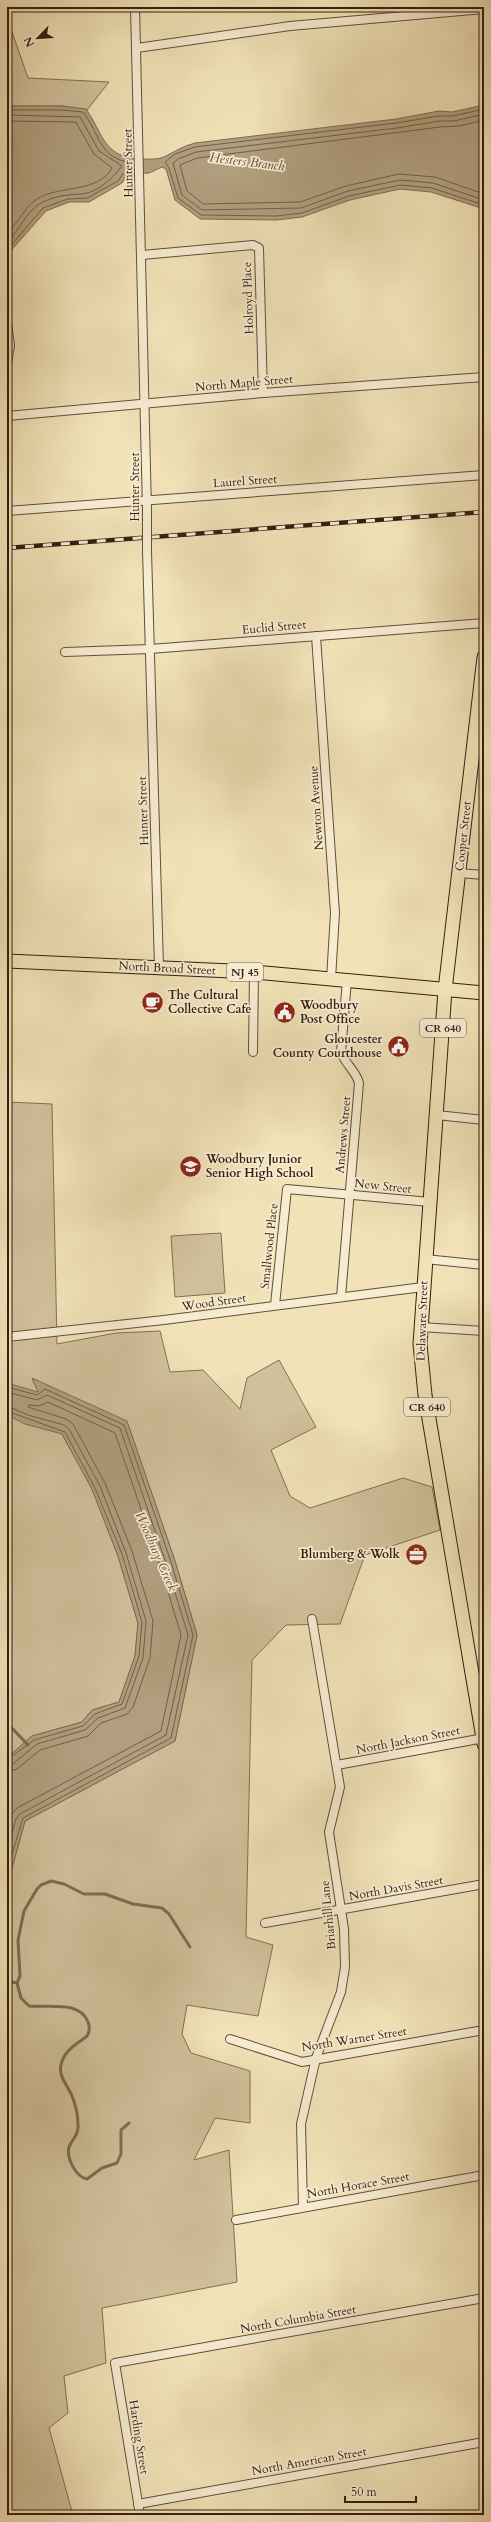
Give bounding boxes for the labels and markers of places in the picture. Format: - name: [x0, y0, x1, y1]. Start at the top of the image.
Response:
- place label: The Cultural Collective Cafe: [168, 987, 252, 1017]
- cafe icon: The Cultural Collective Cafe: [140, 989, 166, 1015]
- place label: Woodbury Post Office: [299, 997, 360, 1027]
- public building icon: Woodbury Post Office: [271, 999, 297, 1025]
- place label: Gloucester County Courthouse: [273, 1031, 382, 1061]
- public building icon: Gloucester County Courthouse: [385, 1033, 411, 1059]
- place label: Woodbury Junior Senior High School: [205, 1151, 314, 1181]
- school or university icon: Woodbury Junior Senior High School: [178, 1153, 204, 1179]
- office icon: Blumberg & Wolk: [403, 1541, 429, 1567]
- place label: Blumberg & Wolk: [300, 1546, 401, 1562]

